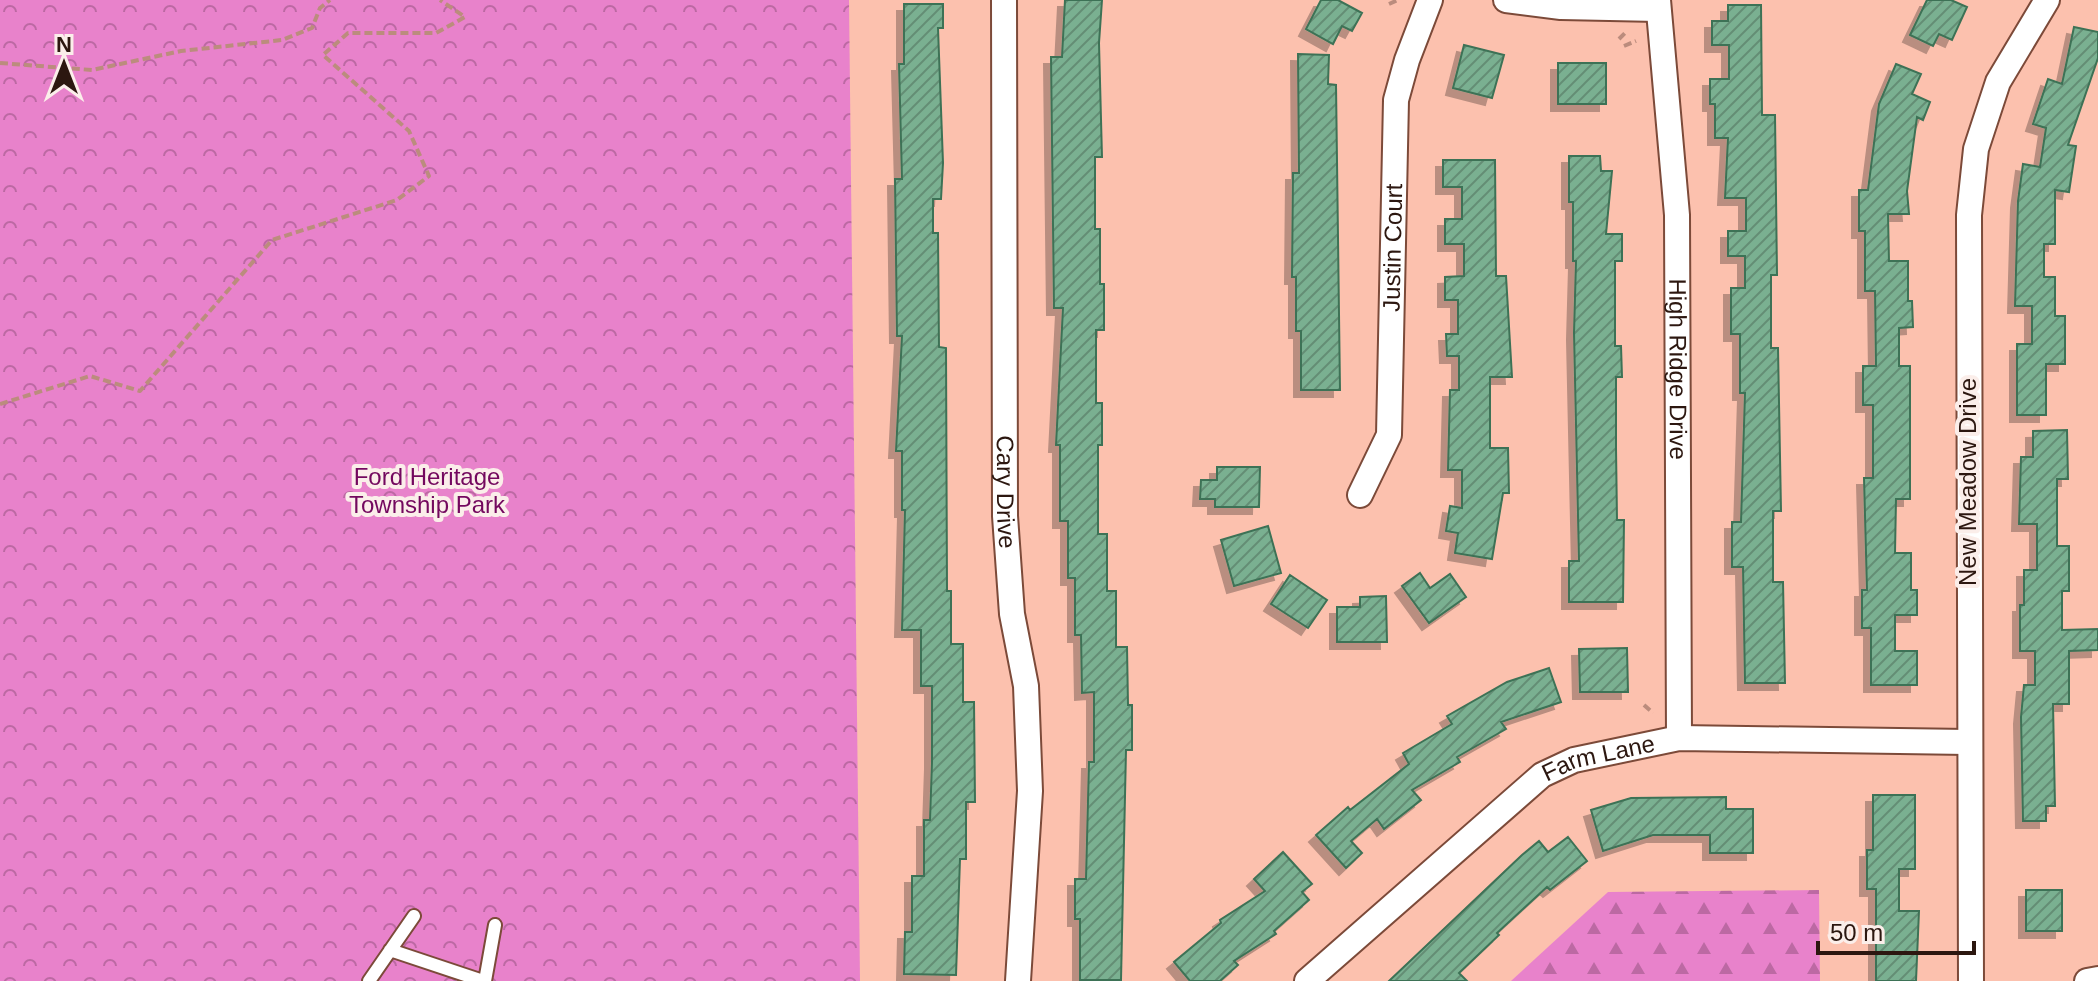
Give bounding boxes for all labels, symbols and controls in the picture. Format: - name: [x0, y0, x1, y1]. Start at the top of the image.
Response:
- north arrow: [24, 24, 104, 104]
- text: N: [56, 32, 72, 57]
- street label: Justin Court: [1378, 183, 1407, 312]
- street label: High Ridge Drive: [1664, 278, 1692, 460]
- street label: New Meadow Drive: [1954, 378, 1981, 586]
- street label: Cary Drive: [992, 435, 1021, 550]
- park label: Ford Heritage Township Park: [349, 463, 506, 518]
- street label: Farm Lane: [1537, 729, 1657, 786]
- scale bar: [1818, 905, 1974, 955]
- text: 50 m: [1830, 919, 1883, 946]

